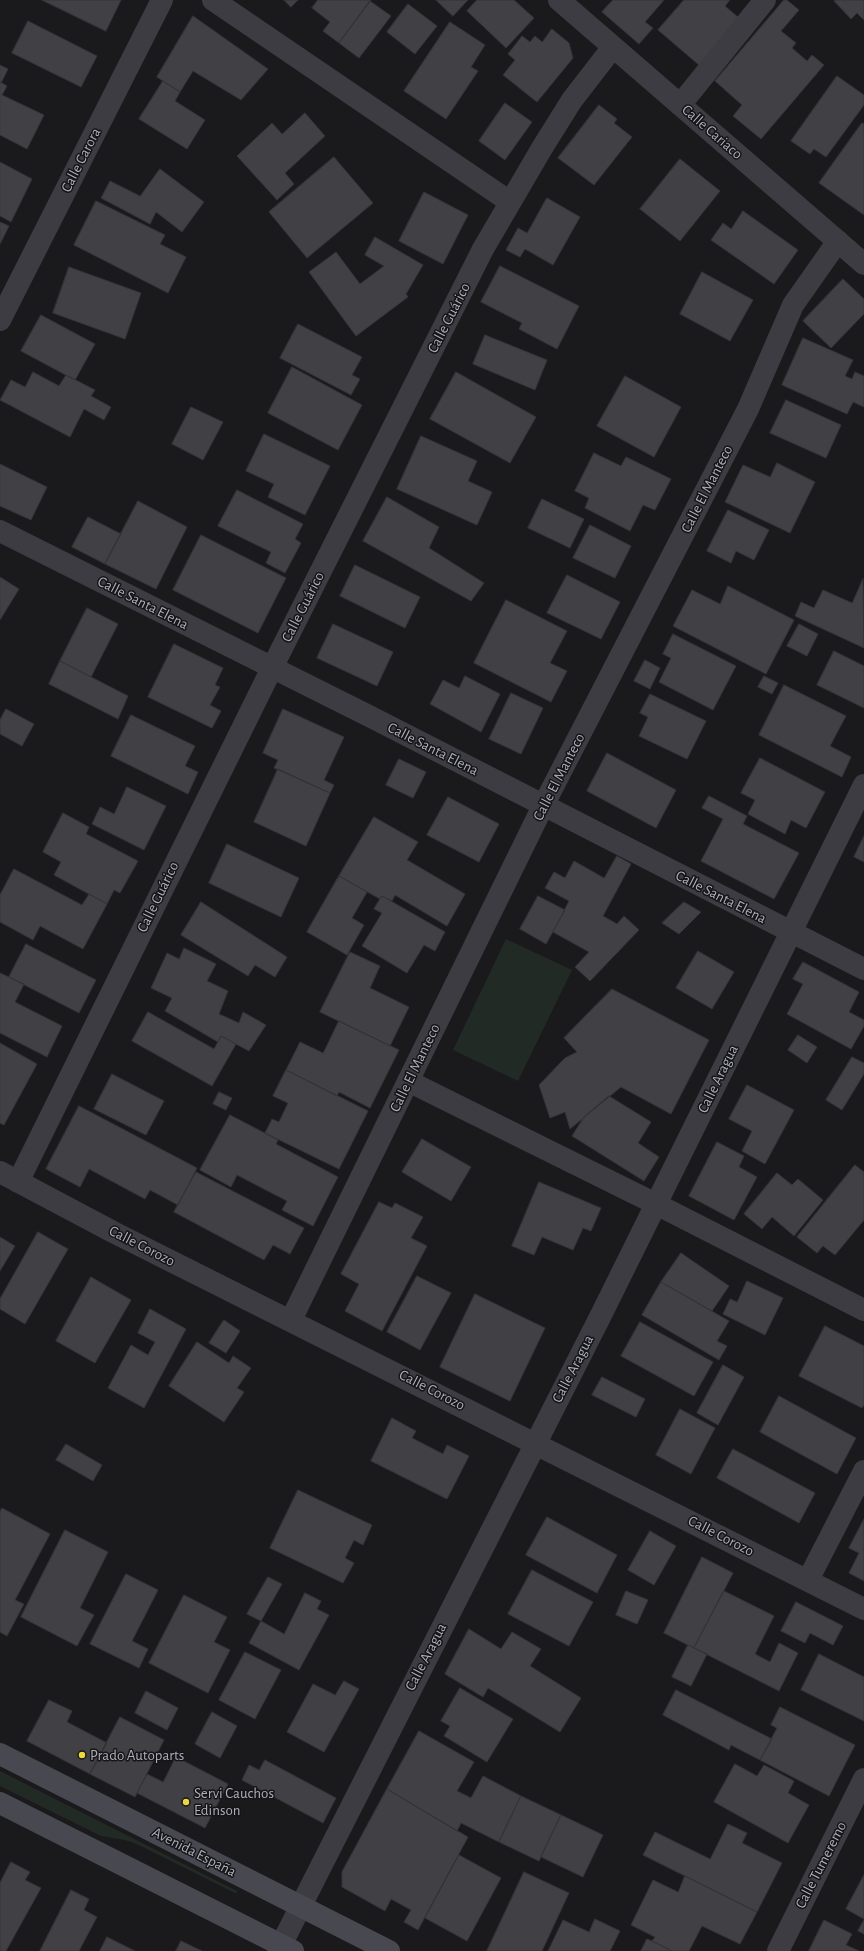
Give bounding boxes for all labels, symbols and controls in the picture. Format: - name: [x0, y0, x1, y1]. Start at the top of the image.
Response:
- street label: Calle Cariaco: [678, 101, 746, 163]
- street label: Calle Carora: [57, 125, 105, 195]
- street label: Calle Guárico: [424, 280, 474, 356]
- street label: Calle El Manteco: [677, 442, 737, 536]
- street label: Calle Guárico: [278, 569, 328, 645]
- street label: Calle Santa Elena: [95, 572, 191, 634]
- street label: Calle Santa Elena: [385, 718, 481, 780]
- street label: Calle El Manteco: [529, 730, 589, 824]
- street label: Calle Guárico: [133, 859, 183, 935]
- street label: Calle Santa Elena: [673, 866, 769, 928]
- street label: Calle El Manteco: [386, 1021, 444, 1115]
- street label: Calle Aragua: [694, 1042, 742, 1116]
- street label: Calle Corozo: [106, 1222, 178, 1270]
- street label: Calle Aragua: [548, 1332, 598, 1406]
- street label: Calle Corozo: [396, 1366, 468, 1414]
- street label: Calle Corozo: [685, 1512, 757, 1560]
- street label: Calle Aragua: [401, 1620, 451, 1694]
- place label: Prado Autoparts: [90, 1746, 184, 1764]
- marker: Prado Autoparts: [77, 1750, 87, 1760]
- place label: Servi Cauchos Edinson: [194, 1784, 274, 1819]
- marker: Servi Cauchos Edinson: [181, 1797, 191, 1807]
- street label: Calle Tumeremo: [791, 1818, 851, 1912]
- street label: Avenida España: [149, 1823, 239, 1881]

